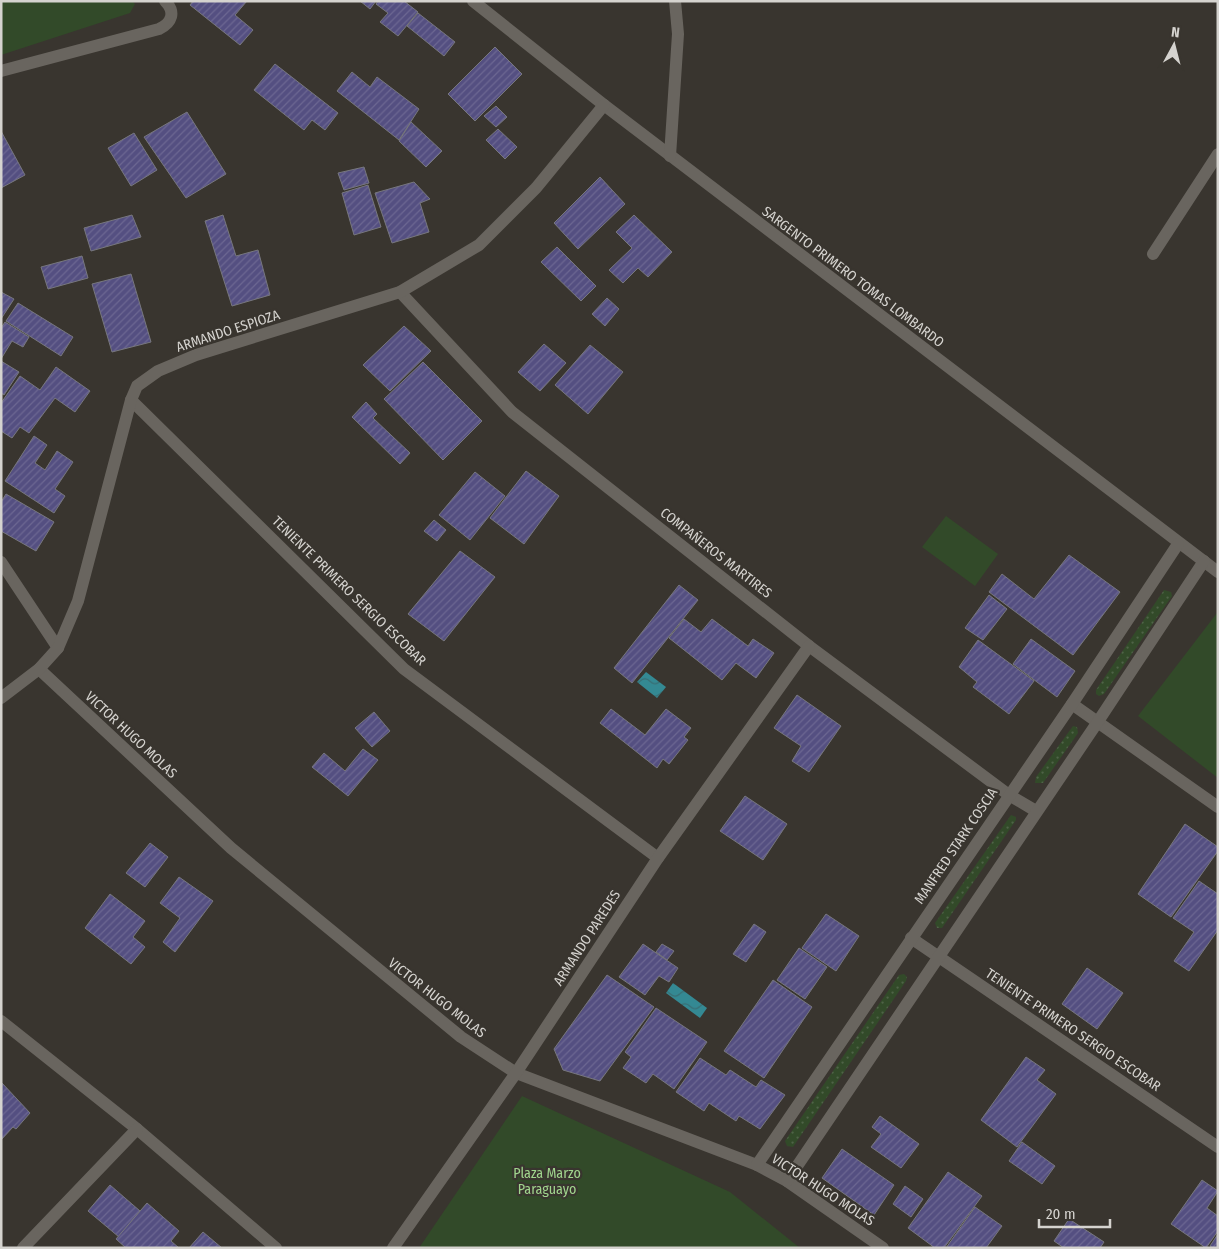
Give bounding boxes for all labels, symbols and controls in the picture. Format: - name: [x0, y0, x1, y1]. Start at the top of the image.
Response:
- north arrow: [1149, 20, 1199, 70]
- text: N: [1170, 24, 1181, 42]
- street label: SARGENTO PRIMERO TOMAS LOMBARDO: [759, 203, 948, 351]
- street label: ARMANDO ESPIOZA: [174, 306, 282, 356]
- street label: COMPAÑEROS MARTIRES: [657, 504, 775, 602]
- street label: TENIENTE PRIMERO SERGIO ESCOBAR: [268, 513, 430, 670]
- street label: VICTOR HUGO MOLAS: [82, 688, 181, 782]
- street label: MANFRED STARK COSCIA: [911, 784, 1002, 907]
- street label: ARMANDO PAREDES: [550, 887, 624, 989]
- street label: VICTOR HUGO MOLAS: [385, 955, 489, 1041]
- street label: TENIENTE PRIMERO SERGIO ESCOBAR: [982, 965, 1164, 1095]
- street label: VICTOR HUGO MOLAS: [768, 1150, 878, 1230]
- park label: Plaza Marzo Paraguayo: [513, 1165, 581, 1198]
- scale bar: [1039, 1196, 1110, 1228]
- text: 20 m: [1046, 1205, 1076, 1223]

